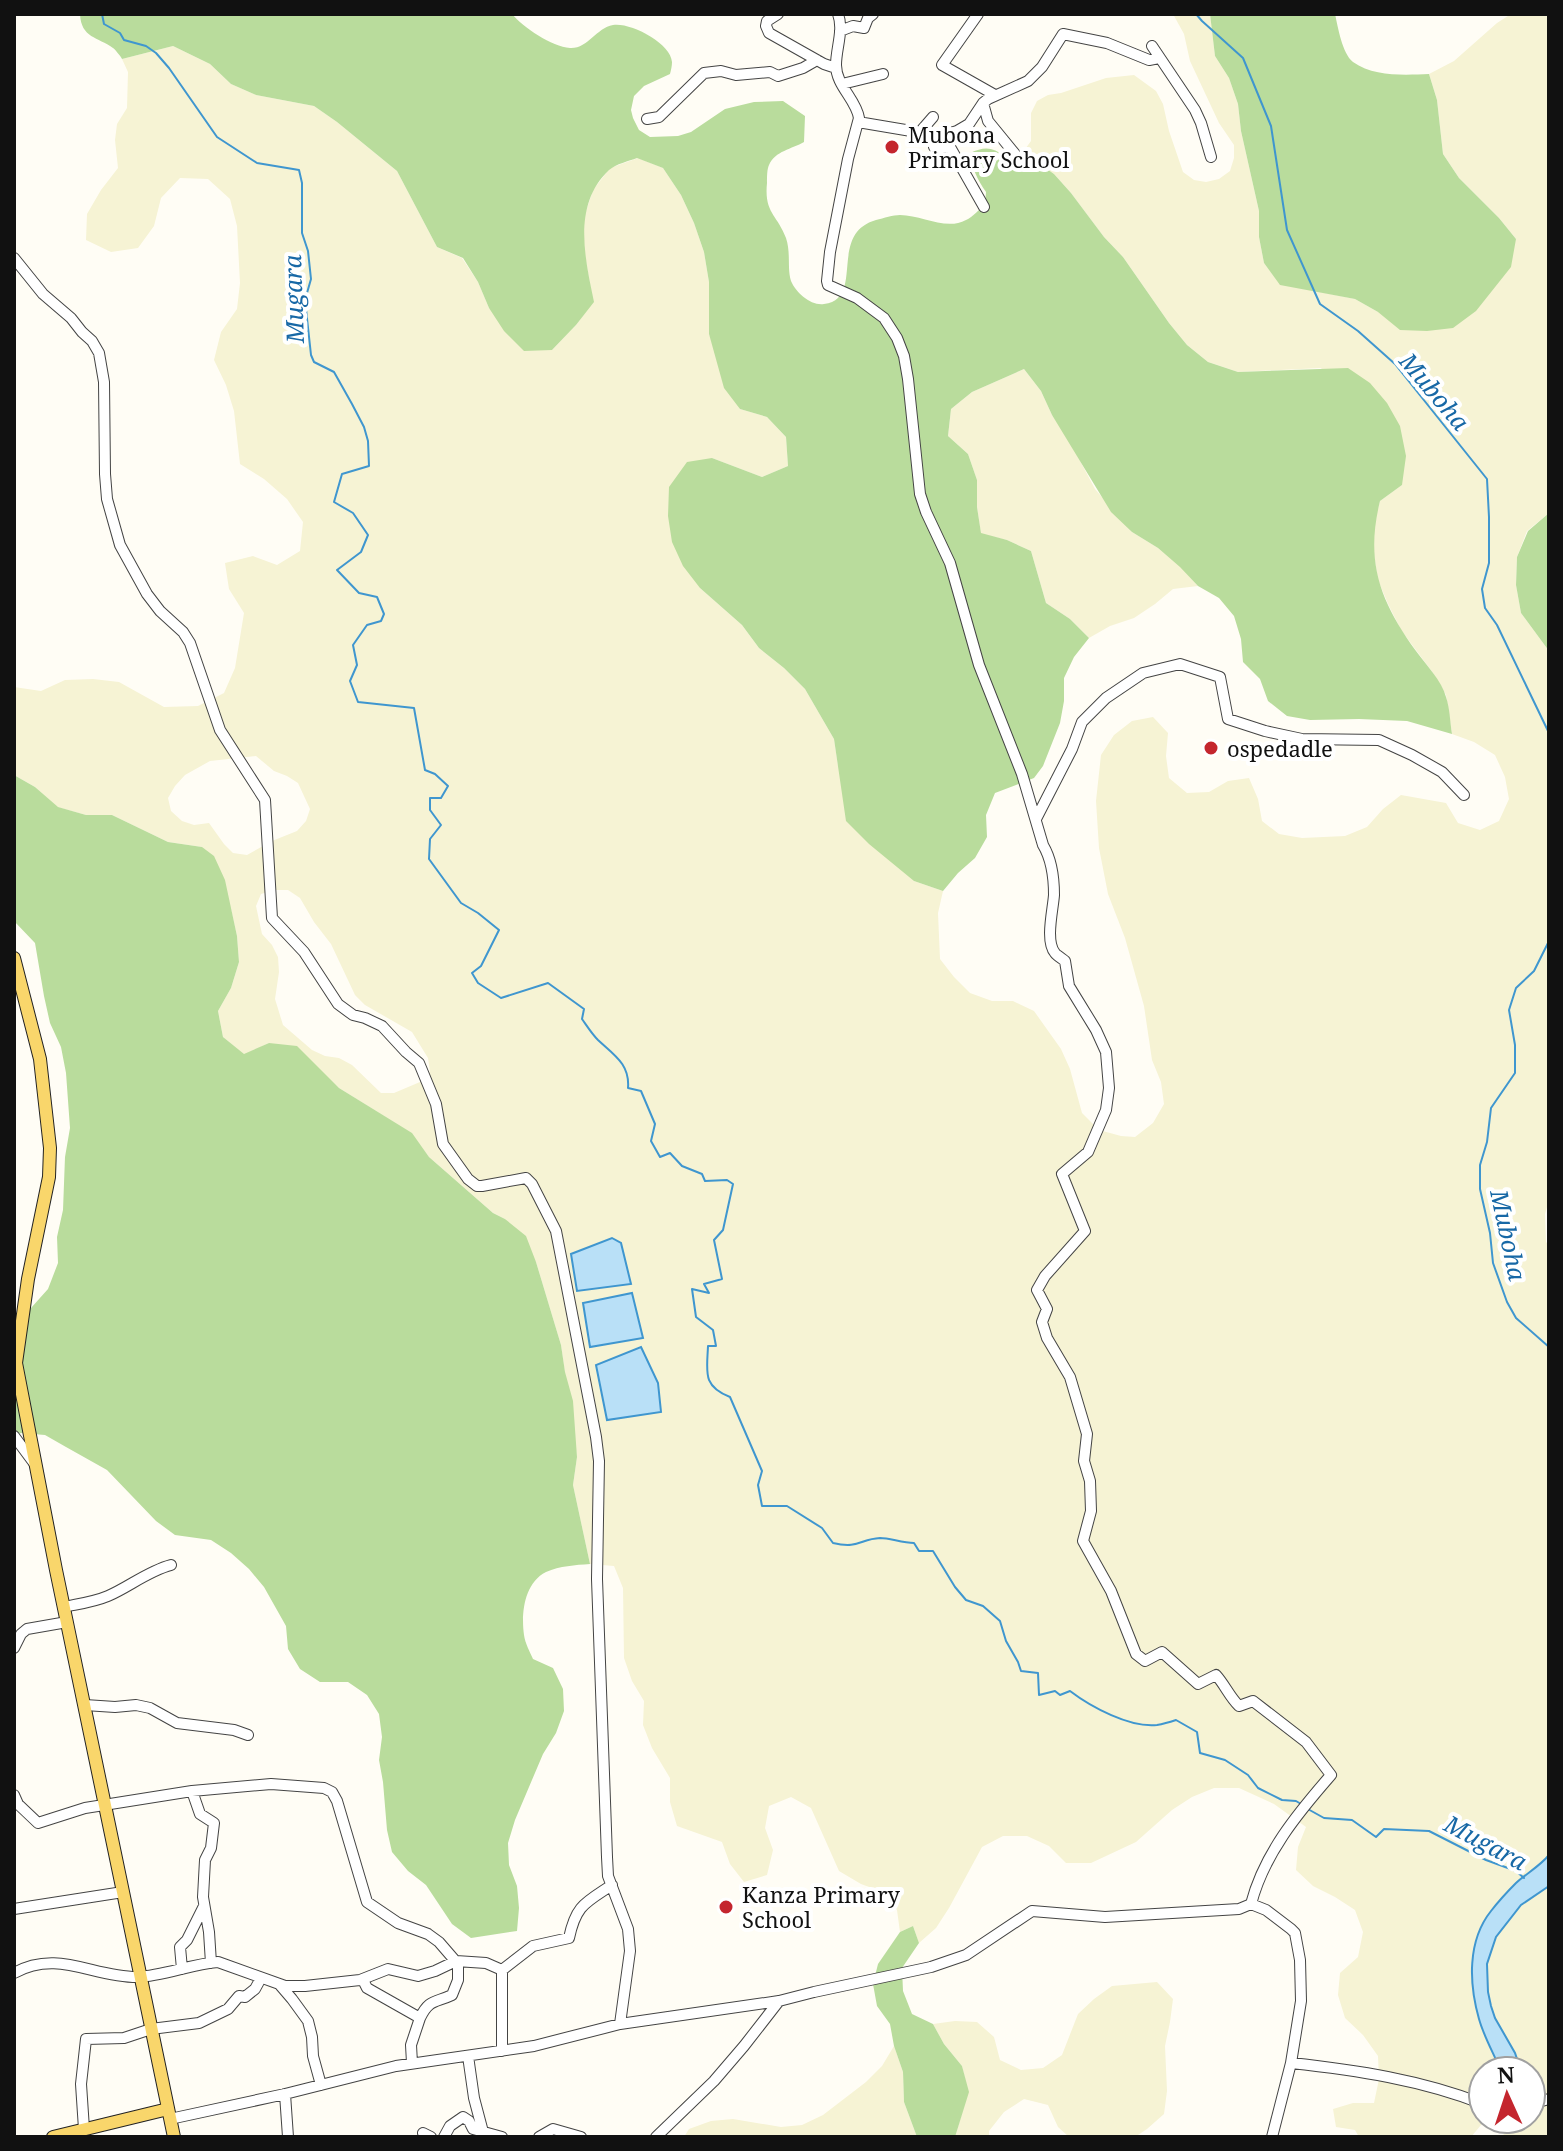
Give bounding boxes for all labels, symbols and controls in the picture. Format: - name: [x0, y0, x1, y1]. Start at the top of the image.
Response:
- place label: Mubona Primary School: [908, 119, 1070, 174]
- marker: Mubona Primary School: [883, 138, 901, 156]
- water label: Mugara: [275, 254, 311, 345]
- water label: Muboha: [1392, 344, 1477, 437]
- place label: ospedadle: [1227, 733, 1333, 763]
- marker: ospedadle: [1202, 739, 1220, 757]
- water label: Muboha: [1483, 1185, 1535, 1284]
- water label: Mugara: [1438, 1806, 1533, 1877]
- place label: Kanza Primary School: [742, 1879, 901, 1934]
- marker: Kanza Primary School: [717, 1898, 735, 1916]
- north arrow: [1467, 2055, 1547, 2135]
- text: N: [1496, 2059, 1515, 2089]

